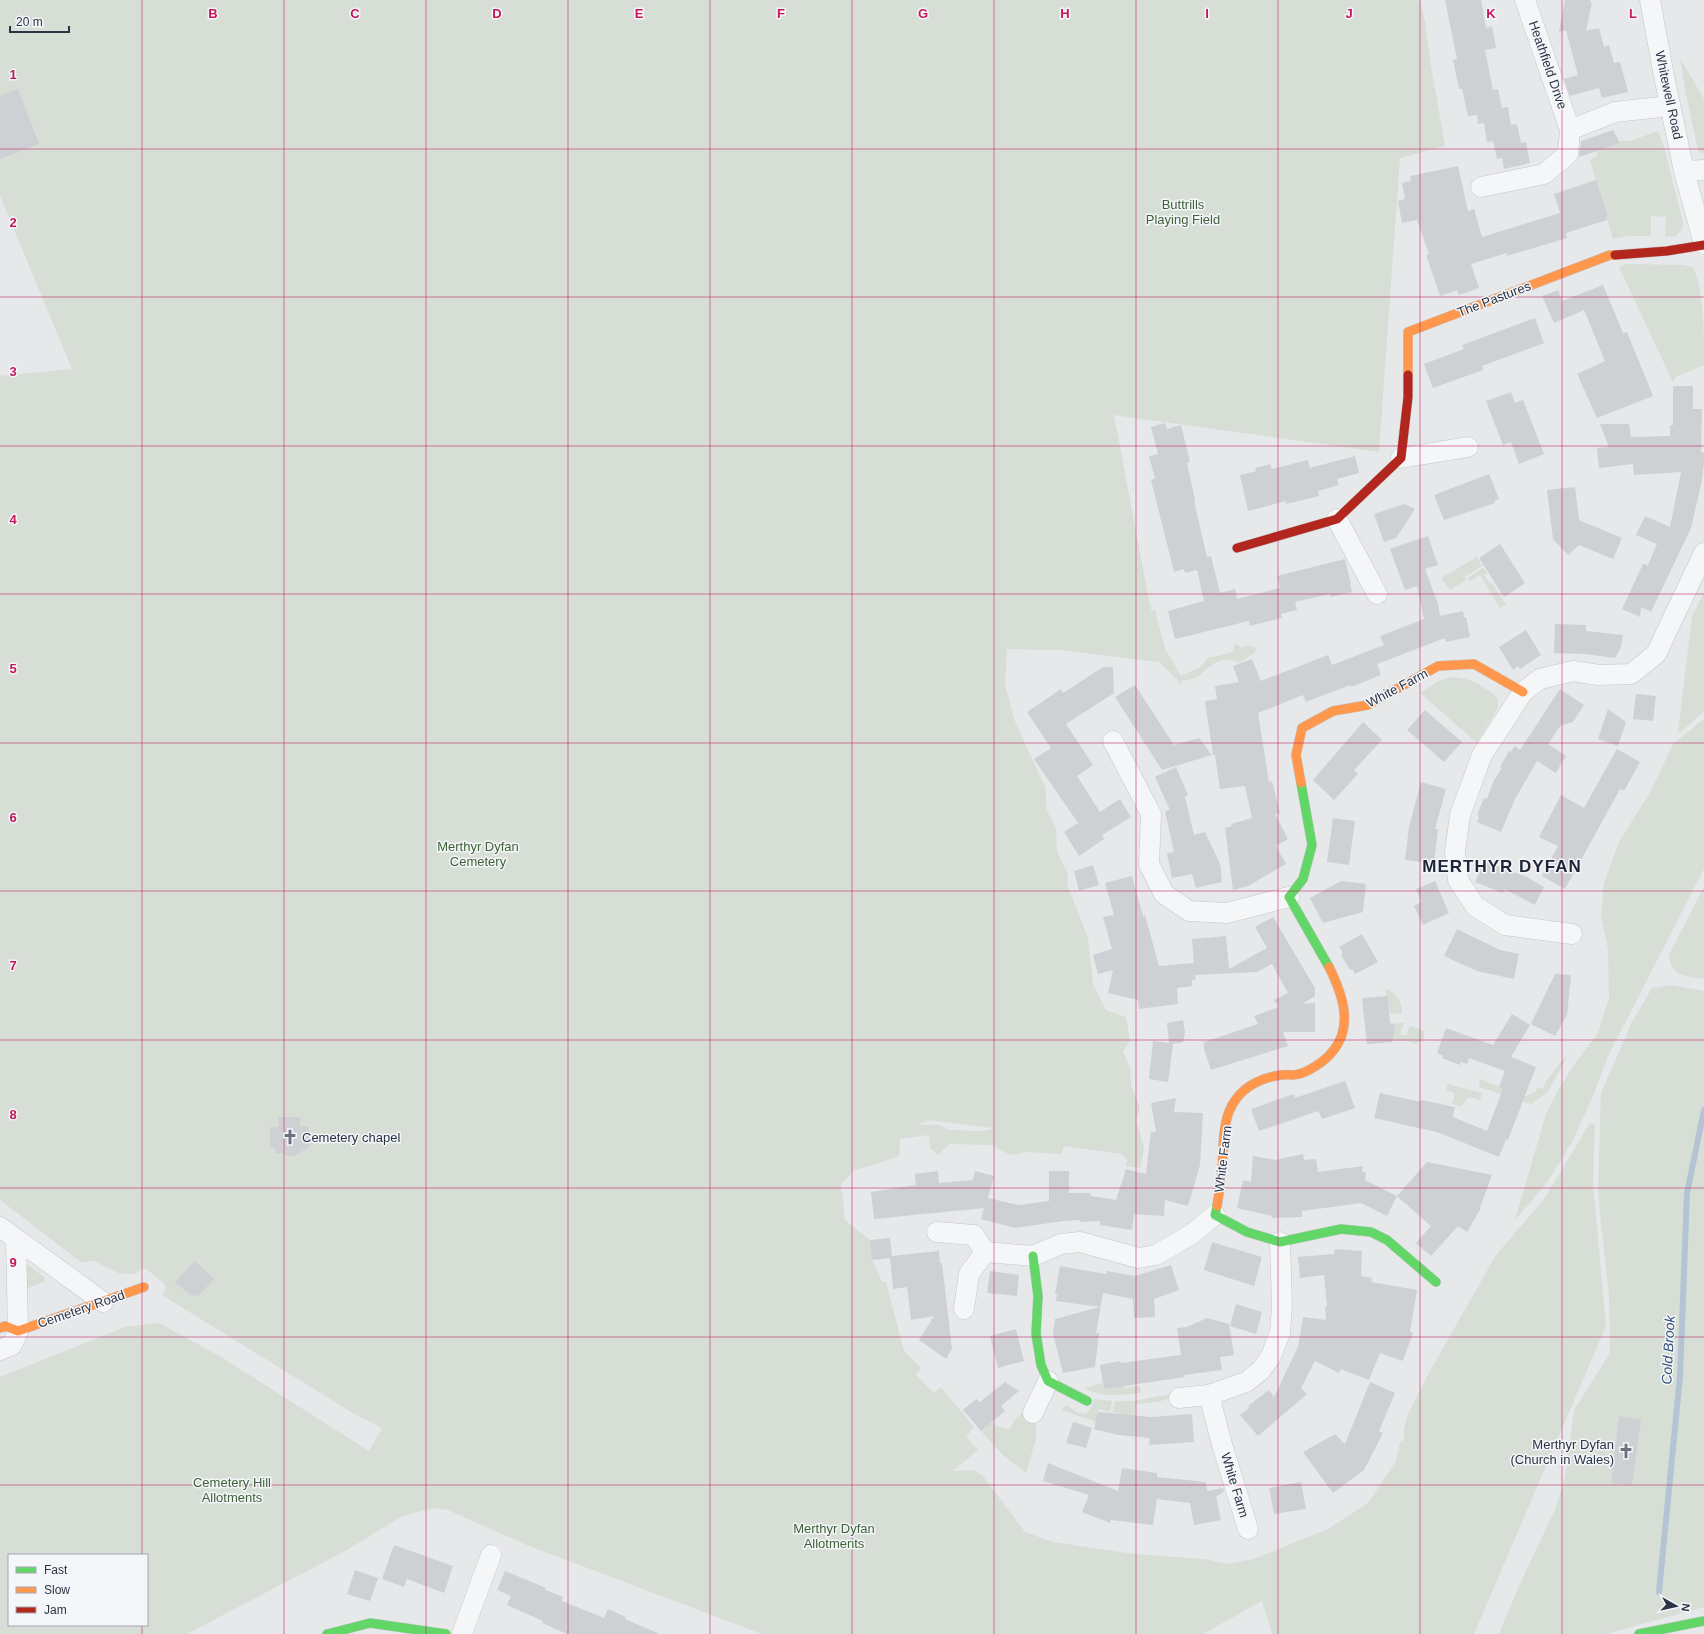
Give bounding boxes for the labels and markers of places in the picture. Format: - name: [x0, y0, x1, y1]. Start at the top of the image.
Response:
- church icon: Cemetery chapel: [281, 1128, 299, 1146]
- place label: Cemetery chapel: [302, 1130, 400, 1145]
- place label: Merthyr Dyfan (Church in Wales): [1510, 1437, 1614, 1467]
- church icon: Merthyr Dyfan (Church in Wales): [1617, 1442, 1635, 1460]

